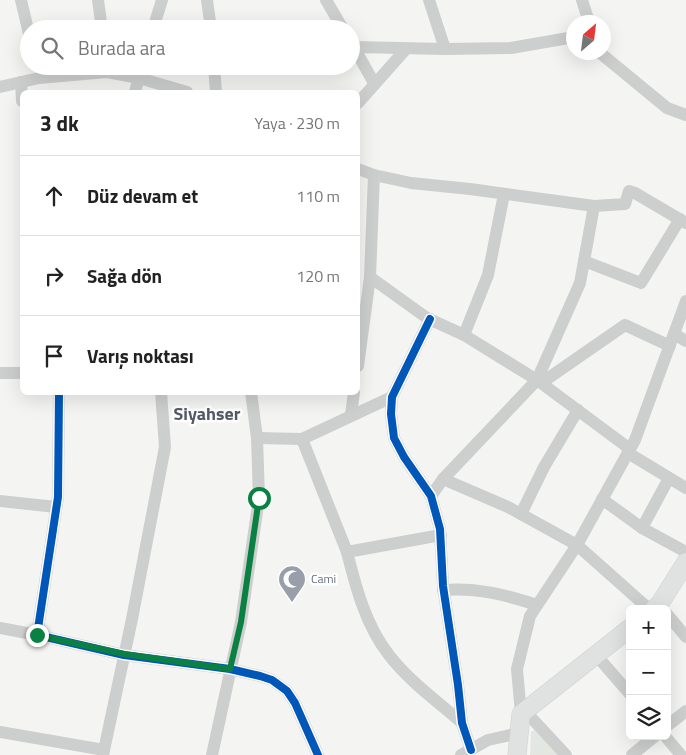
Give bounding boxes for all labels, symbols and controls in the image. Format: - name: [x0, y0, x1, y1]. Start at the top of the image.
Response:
- north arrow: [566, 15, 611, 60]
- search box: [20, 20, 360, 75]
- text: Burada ara: [78, 33, 165, 62]
- icon: search: [38, 34, 66, 62]
- text: 3 dk: [40, 107, 79, 139]
- text: Yaya · 230 m: [255, 111, 340, 135]
- text: Düz devam et: [87, 181, 198, 210]
- icon: ahead: [40, 182, 68, 210]
- text: 110 m: [296, 184, 340, 208]
- text: Sağa dön: [87, 261, 162, 290]
- icon: right: [40, 262, 68, 290]
- text: 120 m: [296, 264, 340, 288]
- text: Varış noktası: [87, 341, 194, 370]
- icon: arrive: [40, 342, 68, 370]
- district label: Siyahser: [174, 400, 241, 427]
- route start: [248, 487, 271, 510]
- mosque icon: Cami: [277, 564, 307, 603]
- place label: Cami: [311, 569, 336, 588]
- map controls: [626, 605, 671, 740]
- button: +: [626, 605, 671, 650]
- route end: [26, 624, 49, 647]
- button: −: [626, 650, 671, 695]
- button: layers: [626, 695, 671, 740]

